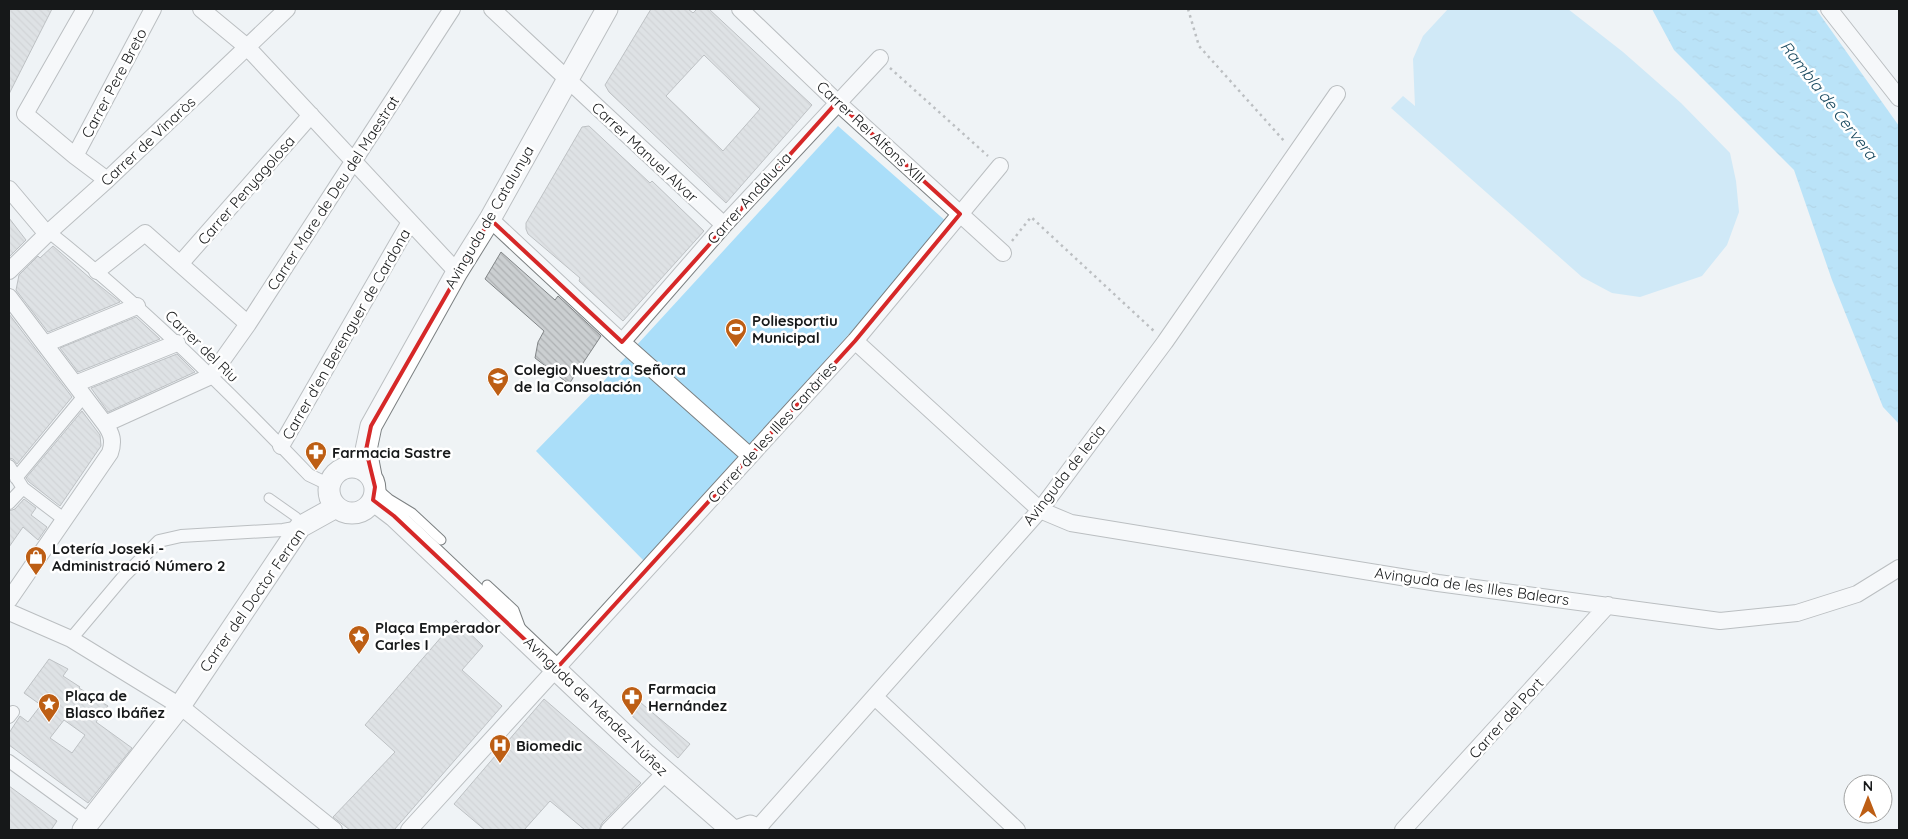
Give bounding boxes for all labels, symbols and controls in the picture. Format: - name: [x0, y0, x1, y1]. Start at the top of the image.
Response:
- street label: Carrer Pere Breto: [77, 25, 151, 141]
- water label: Rambla de Cervera: [1776, 37, 1882, 164]
- street label: Carrer Rei Alfons XIII: [813, 77, 929, 187]
- street label: Carrer de Vinaròs: [97, 92, 199, 190]
- street label: Carrer Mare de Deu del Maestrat: [263, 92, 403, 294]
- street label: Carrer Manuel Alvar: [588, 98, 702, 206]
- street label: Carrer Penyagolosa: [193, 131, 299, 249]
- street label: Avinguda de Catalunya: [440, 142, 538, 292]
- street label: Carrer Andalucia: [703, 148, 795, 248]
- street label: Carrer d'en Berenguer de Cardona: [278, 225, 414, 443]
- street label: Carrer del Riu: [161, 306, 243, 386]
- place label: Poliesportiu Municipal: [752, 311, 838, 347]
- sports icon: Poliesportiu Municipal: [724, 317, 748, 348]
- street label: Carrer de les Illes Canàries: [703, 357, 841, 507]
- place label: Colegio Nuestra Señora de la Consolación: [514, 360, 686, 396]
- school or university icon: Colegio Nuestra Señora de la Consolación: [486, 366, 510, 397]
- street label: Avinguda de lecia: [1019, 421, 1109, 529]
- pharmacy icon: Farmacia Sastre: [304, 440, 328, 471]
- place label: Farmacia Sastre: [332, 443, 451, 462]
- street label: Carrer del Doctor Ferran: [195, 524, 309, 676]
- place label: Lotería Joseki - Administració Número 2: [52, 539, 226, 575]
- shop icon: Lotería Joseki - Administració Número 2: [24, 545, 48, 576]
- street label: Avinguda de les Illes Balears: [1373, 563, 1571, 609]
- place label: Plaça Emperador Carles I: [375, 618, 501, 654]
- place icon: Plaça Emperador Carles I: [347, 624, 371, 655]
- street label: Avinguda de Méndez Núñez: [520, 632, 672, 780]
- street label: Carrer del Port: [1465, 674, 1547, 762]
- place label: Farmacia Hernández: [648, 679, 727, 715]
- pharmacy icon: Farmacia Hernández: [620, 685, 644, 716]
- place label: Plaça de Blasco Ibáñez: [65, 686, 165, 722]
- place icon: Plaça de Blasco Ibáñez: [37, 692, 61, 723]
- hospital icon: Biomedic: [488, 733, 512, 764]
- place label: Biomedic: [516, 736, 582, 755]
- north arrow: [1843, 774, 1893, 824]
- text: N: [1863, 777, 1873, 795]

